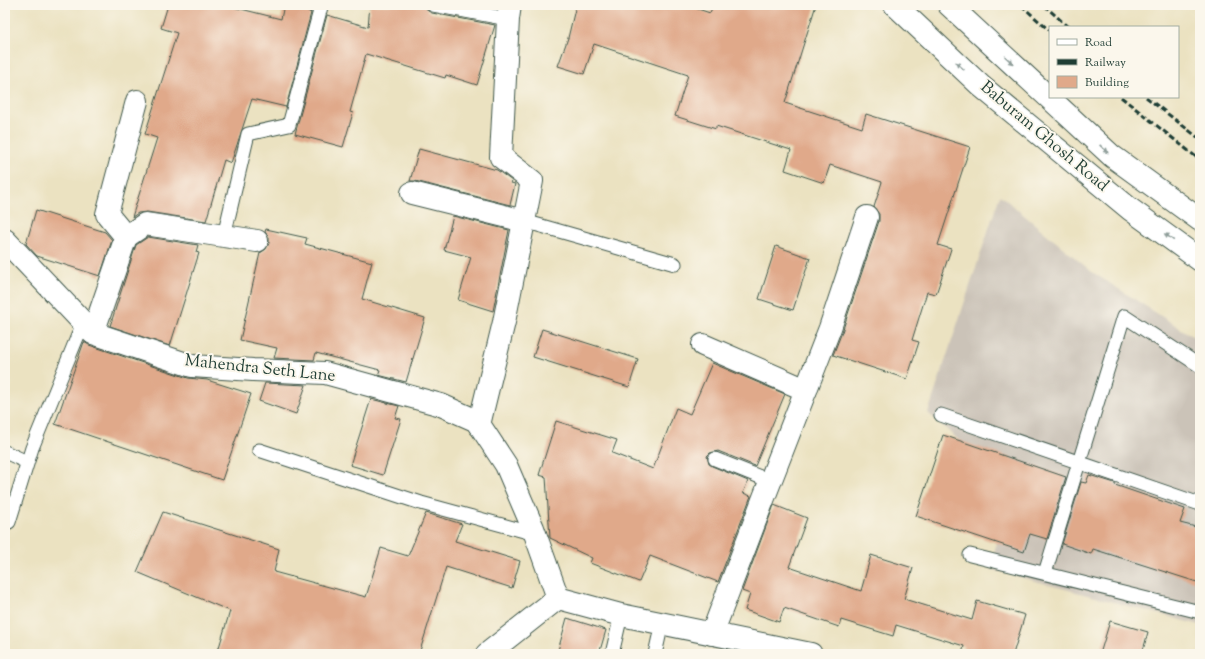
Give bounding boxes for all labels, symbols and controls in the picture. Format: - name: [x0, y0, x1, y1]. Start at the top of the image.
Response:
- legend: [1049, 26, 1179, 98]
- text: Road: [1085, 34, 1112, 52]
- text: Railway: [1085, 54, 1126, 72]
- one-way arrow: [1004, 55, 1014, 65]
- one-way arrow: [955, 61, 965, 71]
- text: Building: [1085, 74, 1129, 92]
- street label: Baburam Ghosh Road: [975, 76, 1114, 198]
- one-way arrow: [1099, 144, 1109, 153]
- one-way arrow: [1163, 233, 1174, 241]
- street label: Mahendra Seth Lane: [183, 349, 337, 389]

